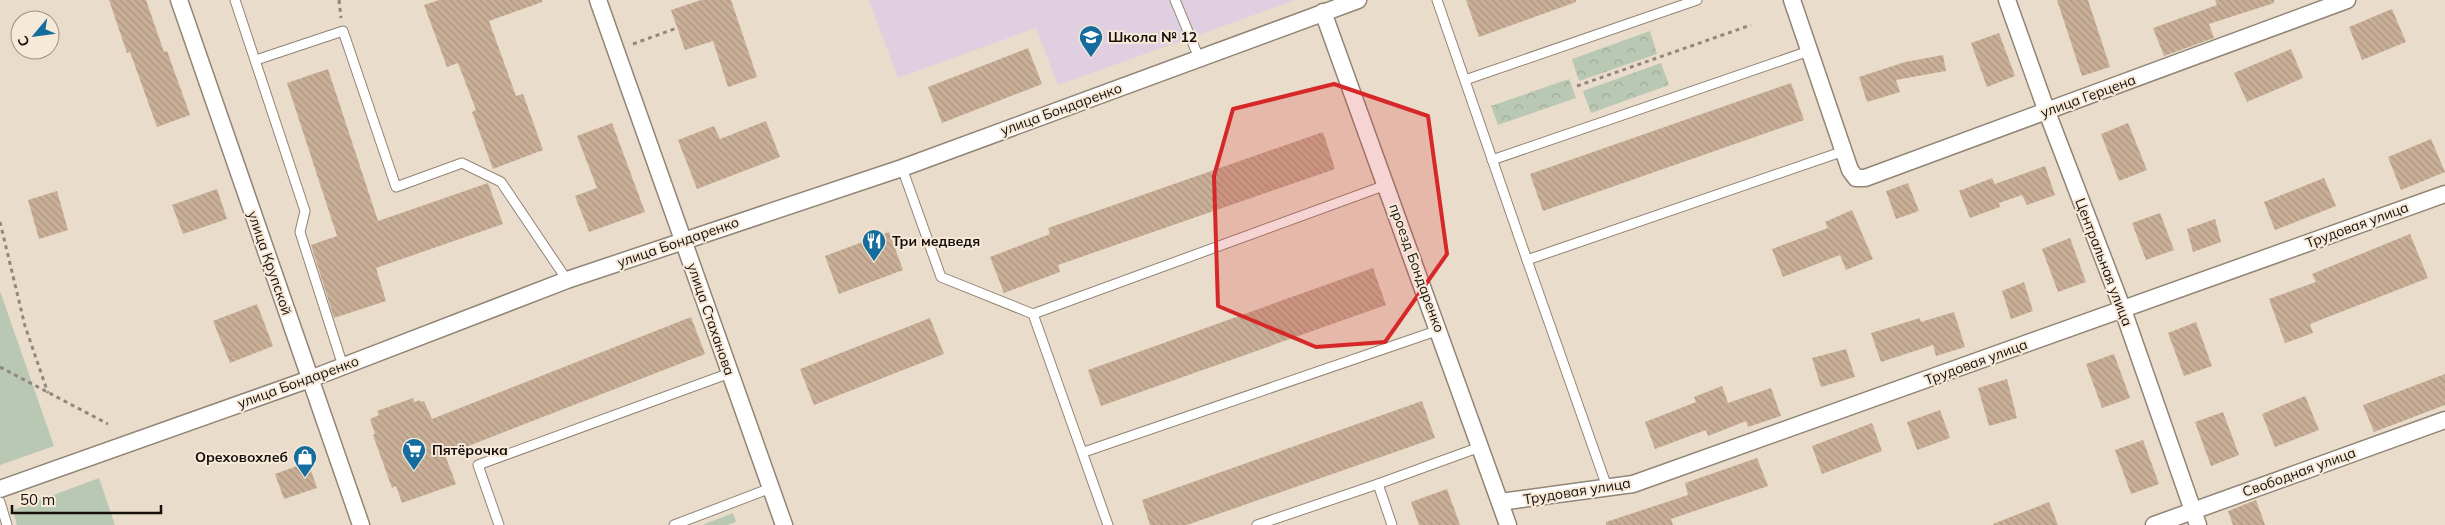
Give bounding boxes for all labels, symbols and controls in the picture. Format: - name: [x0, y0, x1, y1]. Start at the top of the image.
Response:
- north arrow: [10, 10, 60, 60]
- school or university icon: Школа № 12: [1078, 24, 1104, 58]
- place label: Школа № 12: [1108, 28, 1197, 46]
- text: С: [13, 33, 34, 50]
- street label: улица Герцена: [2038, 70, 2138, 122]
- street label: улица Бондаренко: [998, 79, 1124, 139]
- street label: Центральная улица: [2071, 195, 2137, 329]
- street label: Трудовая улица: [2303, 198, 2411, 252]
- street label: проезд Бондаренко: [1385, 201, 1449, 335]
- street label: улица Крупской: [244, 209, 296, 317]
- street label: улица Бондаренко: [615, 213, 741, 271]
- restaurant icon: Три медведя: [861, 228, 887, 262]
- place label: Три медведя: [892, 232, 980, 250]
- street label: улица Стаханова: [683, 260, 739, 378]
- street label: Трудовая улица: [1922, 335, 2030, 389]
- street label: улица Бондаренко: [235, 352, 361, 412]
- supermarket icon: Пятёрочка: [401, 437, 427, 471]
- place label: Пятёрочка: [432, 441, 508, 459]
- street label: Свободная улица: [2240, 443, 2358, 501]
- shop icon: Ореховохлеб: [292, 444, 318, 478]
- place label: Ореховохлеб: [195, 448, 288, 466]
- street label: Трудовая улица: [1522, 474, 1632, 508]
- scale bar: [12, 482, 161, 514]
- text: 50 m: [20, 490, 55, 509]

